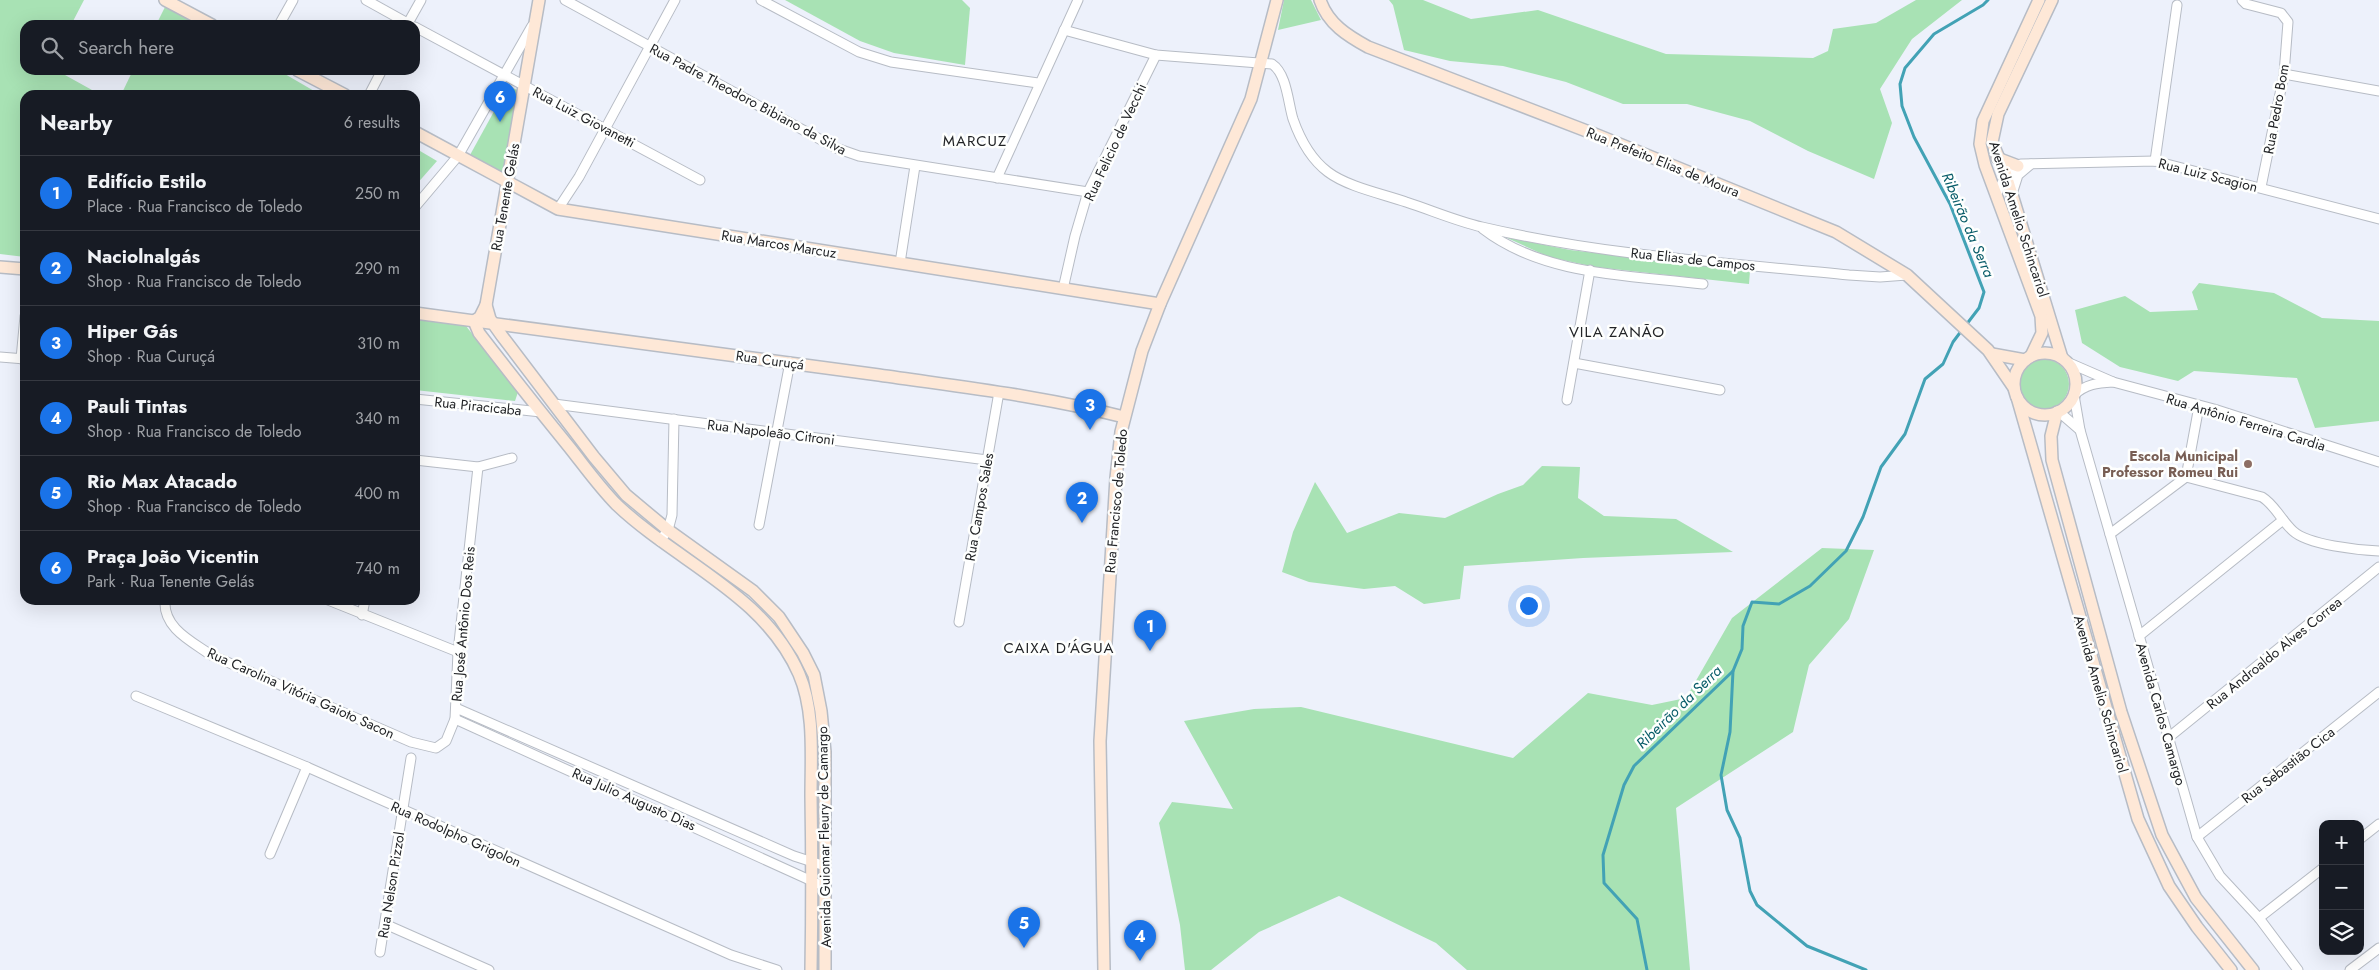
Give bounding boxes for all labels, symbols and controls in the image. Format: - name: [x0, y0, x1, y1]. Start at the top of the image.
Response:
- search box: [20, 20, 420, 75]
- icon: search: [38, 34, 66, 62]
- text: Search here: [78, 34, 174, 61]
- street label: Rua Padre Theodoro Bibiano da Silva: [646, 38, 850, 160]
- street label: Rua Pedro Bom: [2258, 62, 2294, 156]
- street label: Rua Felicio de Vecchi: [1079, 80, 1151, 204]
- pin: 6: [484, 81, 516, 122]
- street label: Rua Luiz Giovanetti: [529, 82, 639, 152]
- text: Nearby: [40, 108, 112, 138]
- text: 6 results: [344, 111, 400, 134]
- street label: Rua Prefeito Elias de Moura: [1583, 122, 1743, 202]
- district label: MARCUZ: [943, 130, 1007, 152]
- street label: Avenida Amelio Schincariol: [1984, 138, 2054, 300]
- street label: Rua Tenente Gelás: [486, 141, 524, 252]
- street label: Rua Luiz Scagion: [2156, 153, 2260, 197]
- text: Edifício Estilo: [87, 168, 207, 195]
- water label: Ribeirão da Serra: [1936, 169, 2000, 282]
- text: 1: [52, 182, 60, 205]
- text: 250 m: [355, 182, 400, 205]
- text: Place · Rua Francisco de Toledo: [87, 195, 303, 218]
- street label: Rua Marcos Marcuz: [720, 225, 838, 263]
- text: Naciolnalgás: [87, 243, 200, 270]
- street label: Rua Elias de Campos: [1630, 243, 1757, 276]
- text: 2: [51, 257, 61, 280]
- text: 290 m: [355, 257, 400, 280]
- text: Shop · Rua Francisco de Toledo: [87, 270, 302, 293]
- text: Hiper Gás: [87, 318, 178, 345]
- district label: VILA ZANÃO: [1569, 321, 1665, 343]
- text: 3: [51, 332, 61, 355]
- text: 310 m: [357, 332, 400, 355]
- text: Shop · Rua Curuçá: [87, 345, 215, 368]
- street label: Rua Curuçá: [735, 345, 805, 375]
- street label: Rua Antônio Ferreira Cardia: [2164, 388, 2328, 456]
- pin: 3: [1074, 389, 1106, 430]
- street label: Rua Piracicaba: [433, 391, 523, 421]
- text: Pauli Tintas: [87, 393, 187, 420]
- text: 4: [50, 407, 62, 430]
- text: 340 m: [355, 407, 400, 430]
- street label: Rua Napoleão Citroni: [706, 414, 836, 450]
- text: Shop · Rua Francisco de Toledo: [87, 420, 302, 443]
- street label: Rua Francisco de Toledo: [1100, 428, 1132, 574]
- place label: Escola Municipal Professor Romeu Rui: [2102, 446, 2238, 482]
- street label: Rua Campos Sales: [960, 451, 998, 563]
- marker: Escola Municipal Professor Romeu Rui: [2242, 458, 2254, 470]
- text: Rio Max Atacado: [87, 468, 237, 495]
- text: 5: [51, 482, 61, 505]
- text: 400 m: [354, 482, 400, 505]
- pin: 2: [1066, 482, 1098, 523]
- text: Shop · Rua Francisco de Toledo: [87, 495, 302, 518]
- text: Praça João Vicentin: [87, 543, 259, 570]
- street label: Rua José Antônio Dos Reis: [446, 545, 480, 703]
- text: 6: [51, 557, 61, 580]
- text: 740 m: [355, 557, 400, 580]
- text: Park · Rua Tenente Gelás: [87, 570, 254, 593]
- street label: Rua Androaldo Alves Correa: [2202, 592, 2346, 714]
- your location: [1516, 593, 1542, 619]
- pin: 1: [1134, 610, 1166, 651]
- street label: Avenida Amelio Schincariol: [2069, 613, 2133, 775]
- district label: CAIXA D'ÁGUA: [1004, 637, 1114, 659]
- street label: Avenida Carlos Camargo: [2131, 640, 2191, 788]
- street label: Rua Carolina Vitória Gaioto Sacon: [204, 643, 398, 743]
- water label: Ribeirão da Serra: [1631, 660, 1727, 754]
- street label: Rua Sebastião Cica: [2237, 722, 2339, 808]
- street label: Avenida Guiomar Fleury de Camargo: [812, 726, 836, 948]
- street label: Rua Julio Augusto Dias: [569, 763, 699, 835]
- street label: Rua Rodolpho Grigolon: [388, 796, 524, 872]
- map controls: [2319, 820, 2364, 955]
- button: +: [2319, 820, 2364, 865]
- street label: Rua Nelson Pizzol: [373, 830, 409, 940]
- button: −: [2319, 865, 2364, 910]
- pin: 5: [1008, 907, 1040, 948]
- button: layers: [2319, 910, 2364, 955]
- pin: 4: [1124, 920, 1156, 961]

